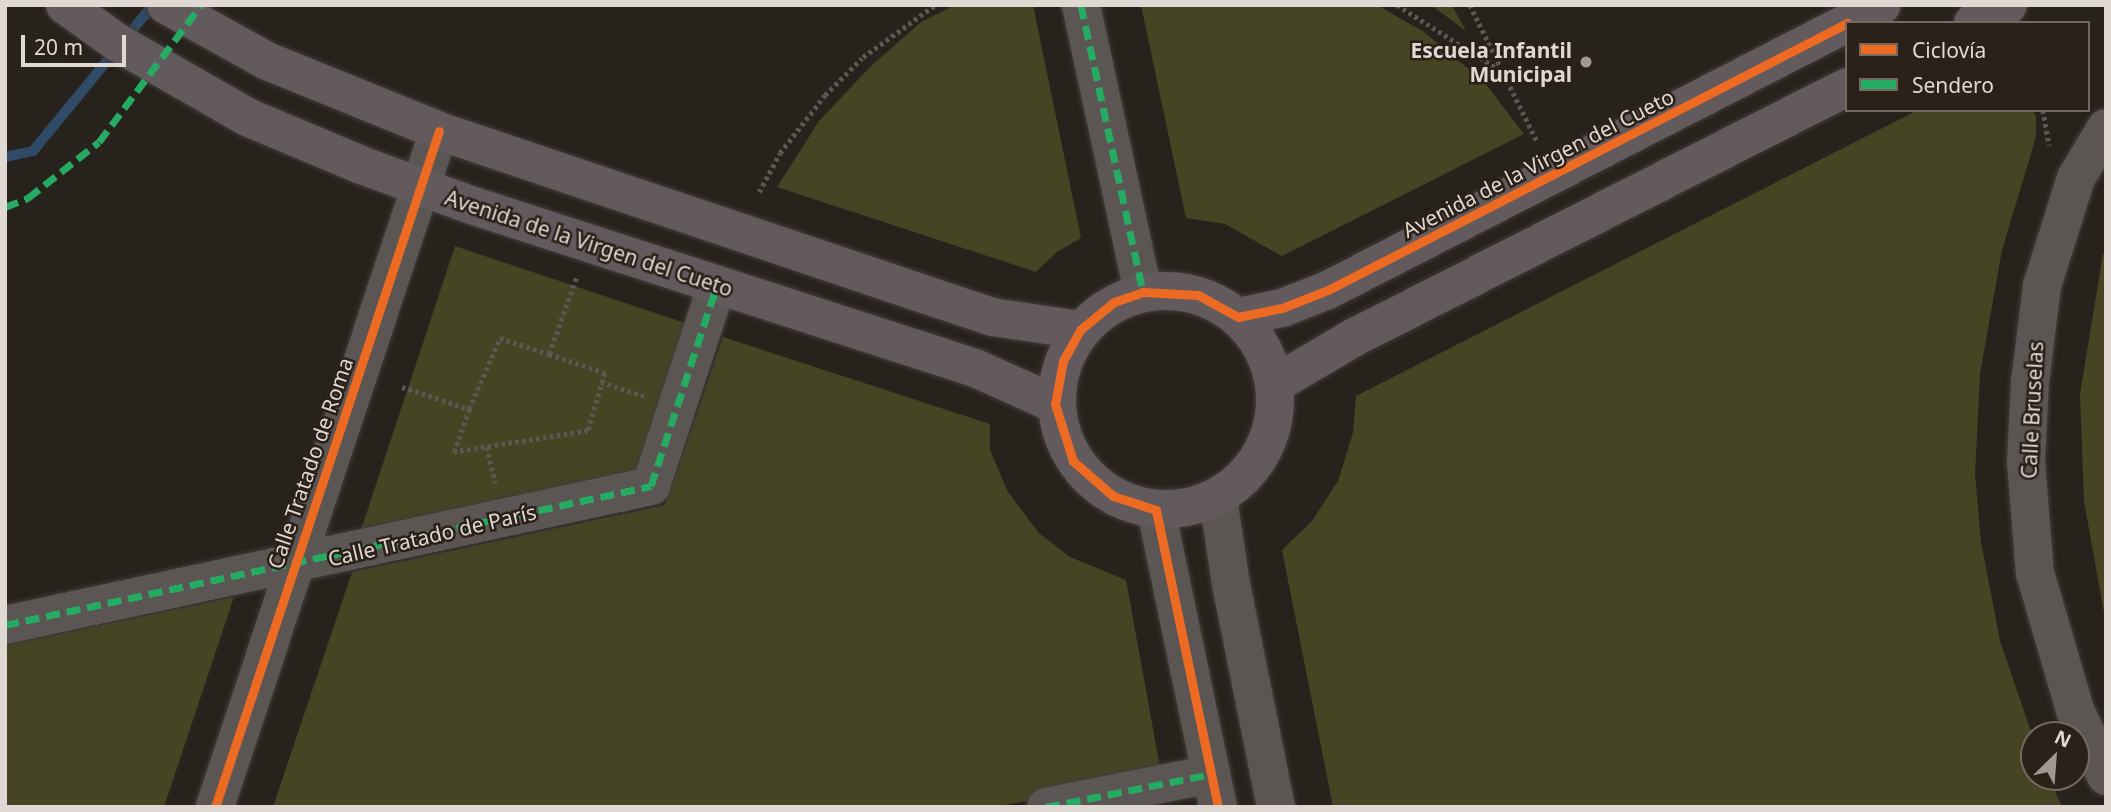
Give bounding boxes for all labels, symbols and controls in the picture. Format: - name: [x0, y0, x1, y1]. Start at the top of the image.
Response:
- scale bar: [24, 21, 130, 65]
- legend: [1845, 21, 2090, 112]
- text: 20 m: [34, 33, 83, 61]
- text: Ciclovía: [1912, 36, 1986, 64]
- place label: Escuela Infantil Municipal: [1411, 37, 1572, 87]
- marker: Escuela Infantil Municipal: [1578, 54, 1594, 70]
- text: Sendero: [1912, 71, 1994, 99]
- street label: Avenida de la Virgen del Cueto: [1398, 83, 1678, 243]
- street label: Avenida de la Virgen del Cueto: [442, 185, 736, 301]
- street label: Calle Bruselas: [2016, 341, 2048, 479]
- street label: Calle Tratado de Roma: [262, 354, 358, 572]
- street label: Calle Tratado de París: [325, 499, 539, 571]
- north arrow: [2020, 721, 2090, 791]
- text: N: [2051, 724, 2076, 754]

